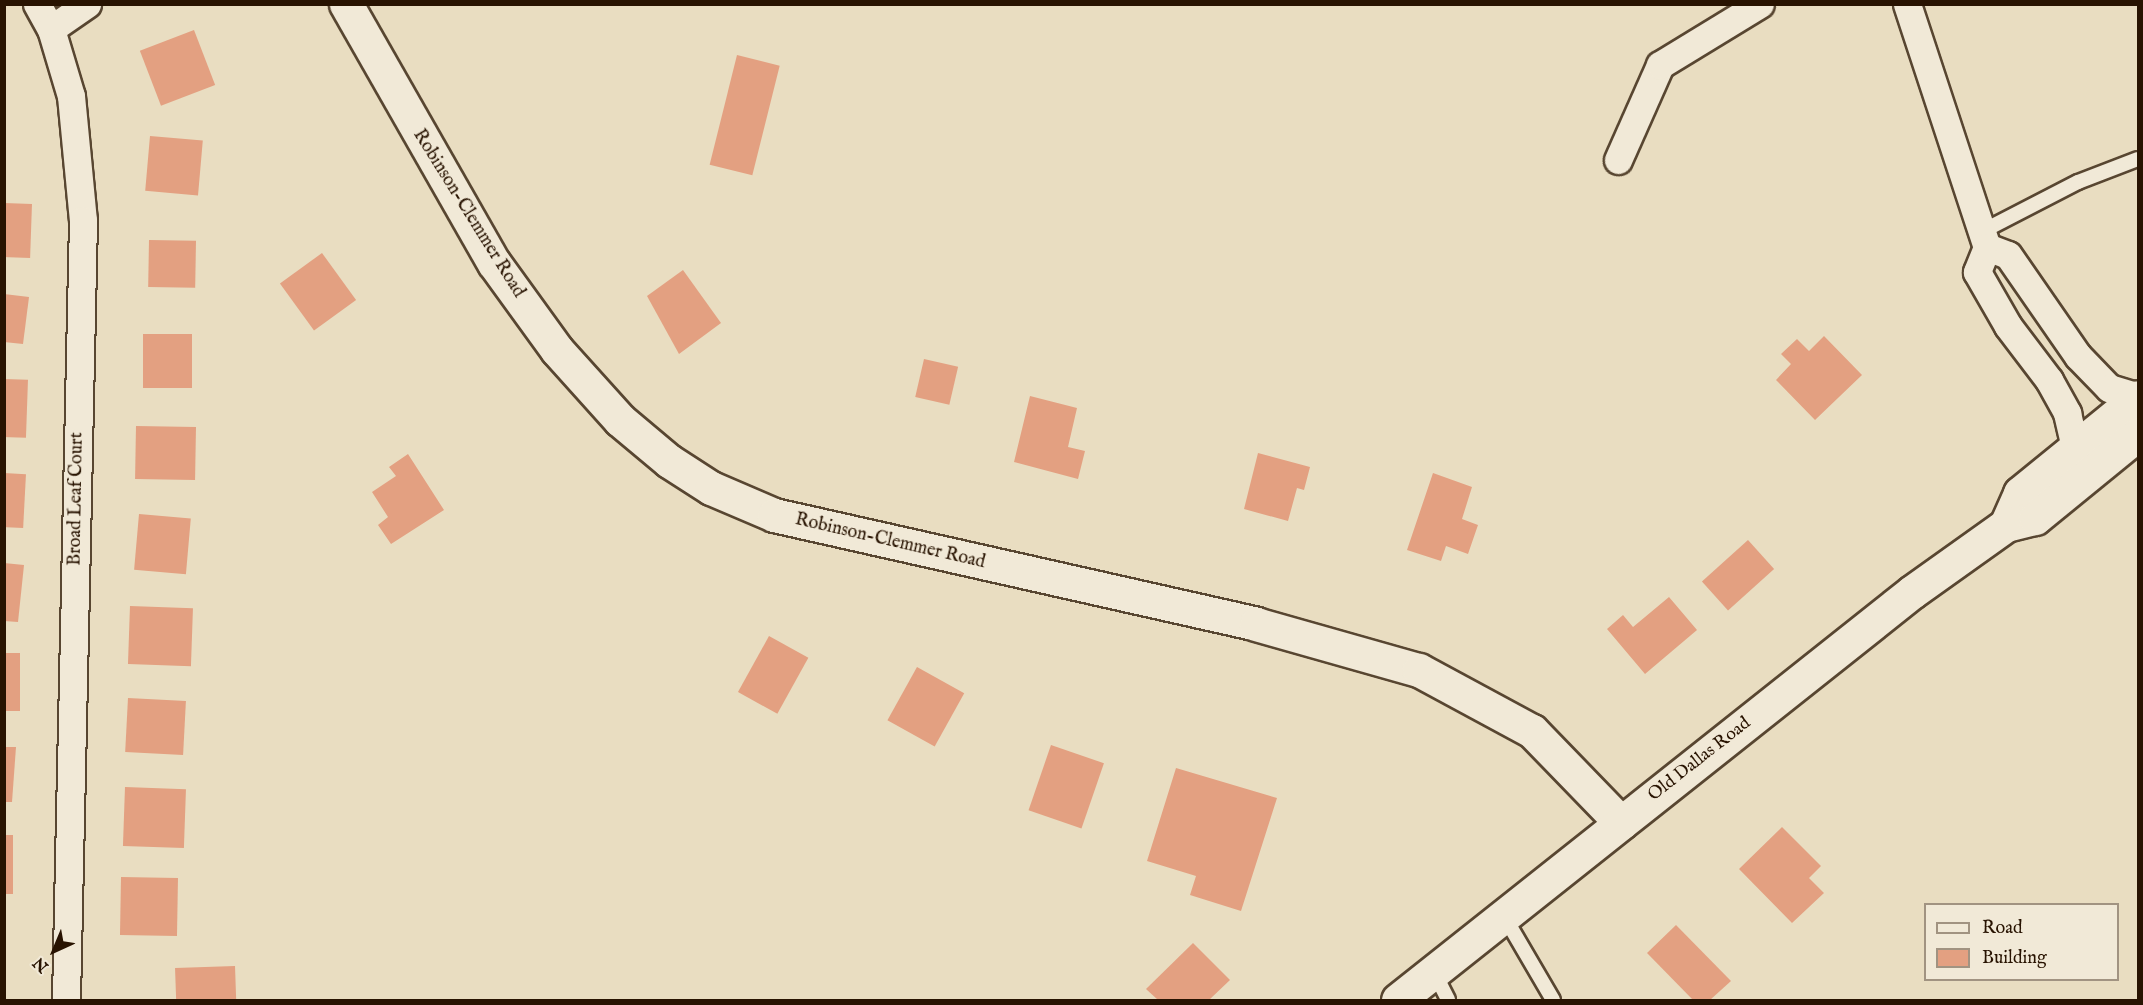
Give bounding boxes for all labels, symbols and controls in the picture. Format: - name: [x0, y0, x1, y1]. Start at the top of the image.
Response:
- street label: Robinson-Clemmer Road: [407, 126, 529, 302]
- street label: Broad Leaf Court: [65, 432, 89, 566]
- street label: Robinson-Clemmer Road: [793, 510, 987, 574]
- street label: Old Dallas Road: [1644, 713, 1756, 807]
- legend: [1924, 903, 2119, 981]
- text: Road: [1982, 917, 2023, 940]
- north arrow: [24, 921, 84, 981]
- text: Building: [1982, 947, 2047, 970]
- text: N: [30, 952, 53, 976]

